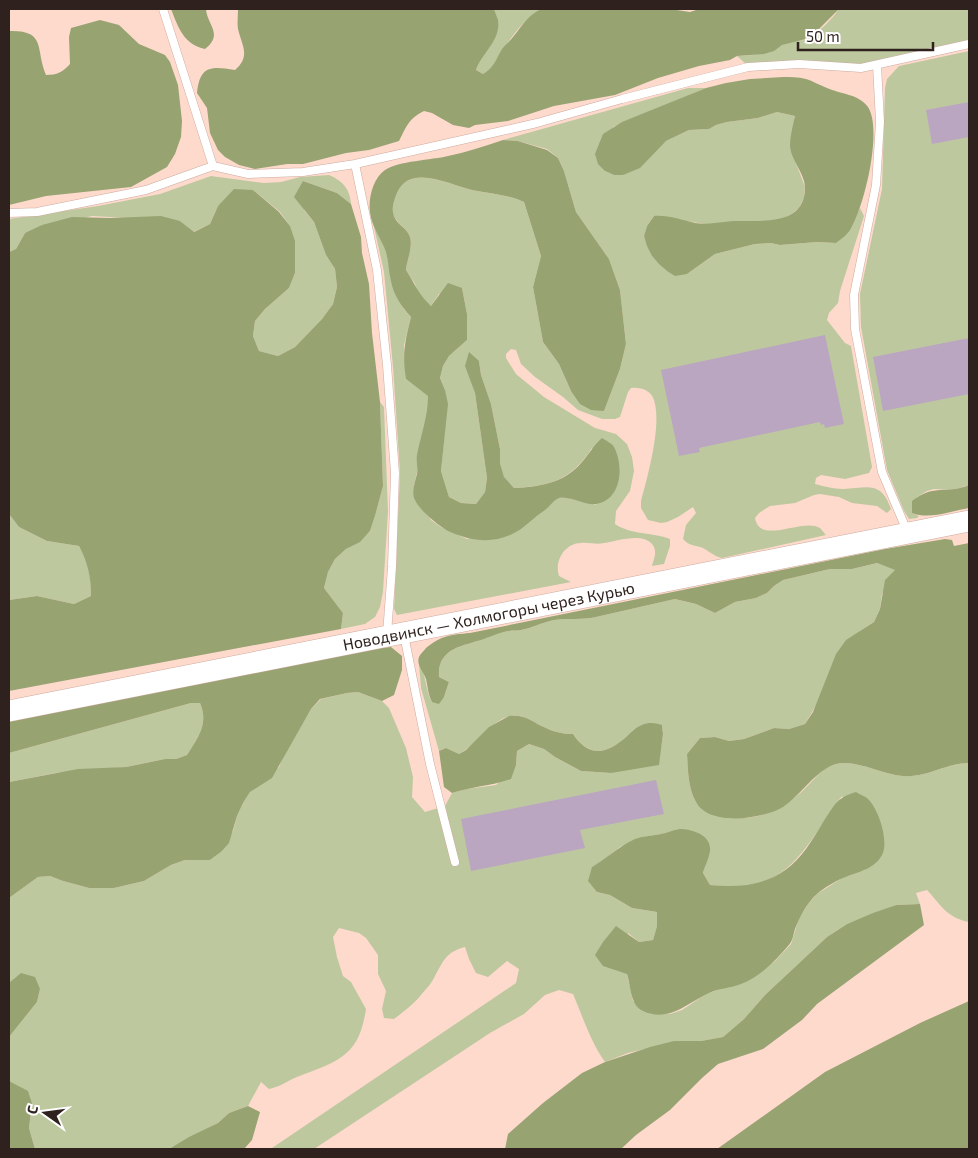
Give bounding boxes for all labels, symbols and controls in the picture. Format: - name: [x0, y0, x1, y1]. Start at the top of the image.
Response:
- scale bar: [798, 20, 933, 52]
- text: 50 m: [806, 27, 840, 45]
- street label: Новодвинск — Холмогоры через Курью: [341, 577, 636, 654]
- north arrow: [20, 1088, 70, 1138]
- text: С: [23, 1104, 41, 1116]

